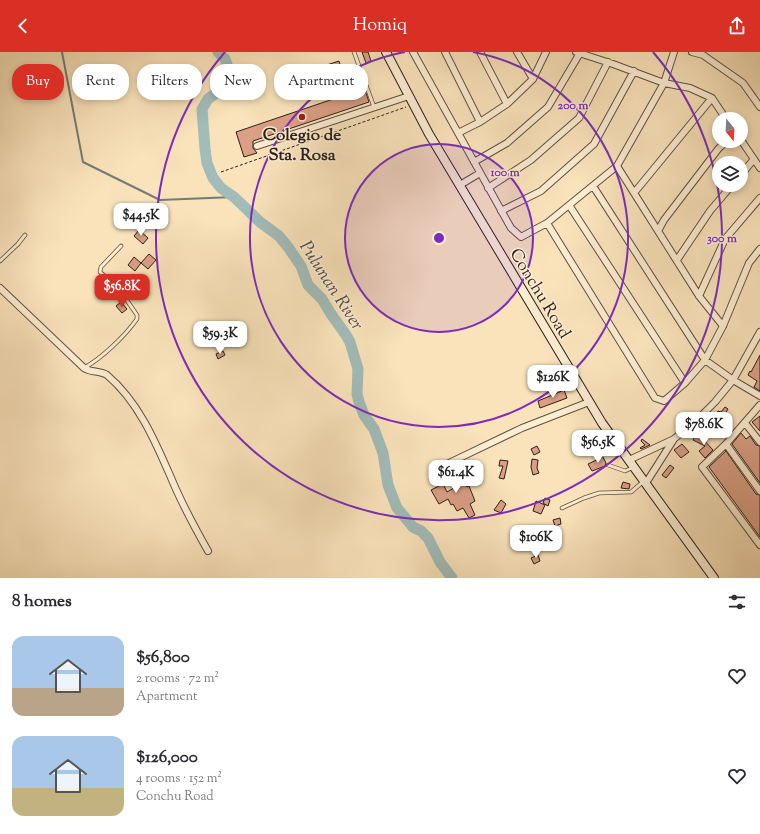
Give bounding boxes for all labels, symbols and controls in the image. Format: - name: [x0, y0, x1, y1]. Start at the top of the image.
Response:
- text: Homiq: [353, 13, 407, 39]
- icon: back: [12, 15, 34, 37]
- icon: share: [726, 15, 748, 37]
- chip: Buy: [12, 64, 64, 100]
- chip: Rent: [72, 64, 129, 100]
- chip: Filters: [137, 64, 202, 100]
- chip: New: [210, 64, 266, 100]
- chip: Apartment: [274, 64, 368, 100]
- text: 200 m: [558, 97, 588, 115]
- marker: Colegio de Sta. Rosa: [297, 112, 307, 122]
- north arrow: [712, 112, 748, 148]
- map controls: [712, 112, 748, 192]
- place label: Colegio de Sta. Rosa: [263, 124, 341, 168]
- button: layers: [712, 156, 748, 192]
- text: 100 m: [489, 164, 520, 182]
- pin: $44.5K: [108, 203, 174, 237]
- text: $44.5K: [122, 207, 160, 225]
- text: 300 m: [707, 230, 737, 248]
- centre of rings: [432, 231, 446, 245]
- water label: Pulunan River: [292, 236, 369, 337]
- street label: Conchu Road: [503, 244, 576, 344]
- pin: $56.8K: [89, 274, 155, 308]
- text: $56.8K: [104, 278, 140, 296]
- pin: $59.3K: [187, 321, 253, 355]
- text: $59.3K: [202, 325, 238, 343]
- pin: $126K: [525, 365, 581, 399]
- text: $126K: [536, 369, 570, 387]
- pin: $78.6K: [671, 412, 737, 446]
- text: $78.6K: [685, 416, 723, 434]
- pin: $56.5K: [565, 430, 631, 464]
- text: $56.5K: [581, 434, 615, 452]
- pin: $61.4K: [423, 460, 489, 494]
- text: $61.4K: [438, 464, 474, 482]
- pin: $106K: [508, 525, 564, 559]
- text: $106K: [519, 529, 553, 547]
- text: 8 homes: [12, 590, 72, 614]
- icon: filters: [726, 591, 748, 613]
- text: $56,800: [136, 646, 190, 670]
- icon: home: [44, 652, 92, 700]
- icon: heart: [726, 665, 748, 687]
- text: 2 rooms · 72 m²: [136, 670, 219, 688]
- text: Apartment: [136, 688, 197, 706]
- text: $126,000: [136, 746, 198, 770]
- icon: home: [44, 752, 92, 800]
- icon: heart: [726, 765, 748, 787]
- text: 4 rooms · 152 m²: [136, 770, 222, 788]
- text: Conchu Road: [136, 788, 214, 806]

